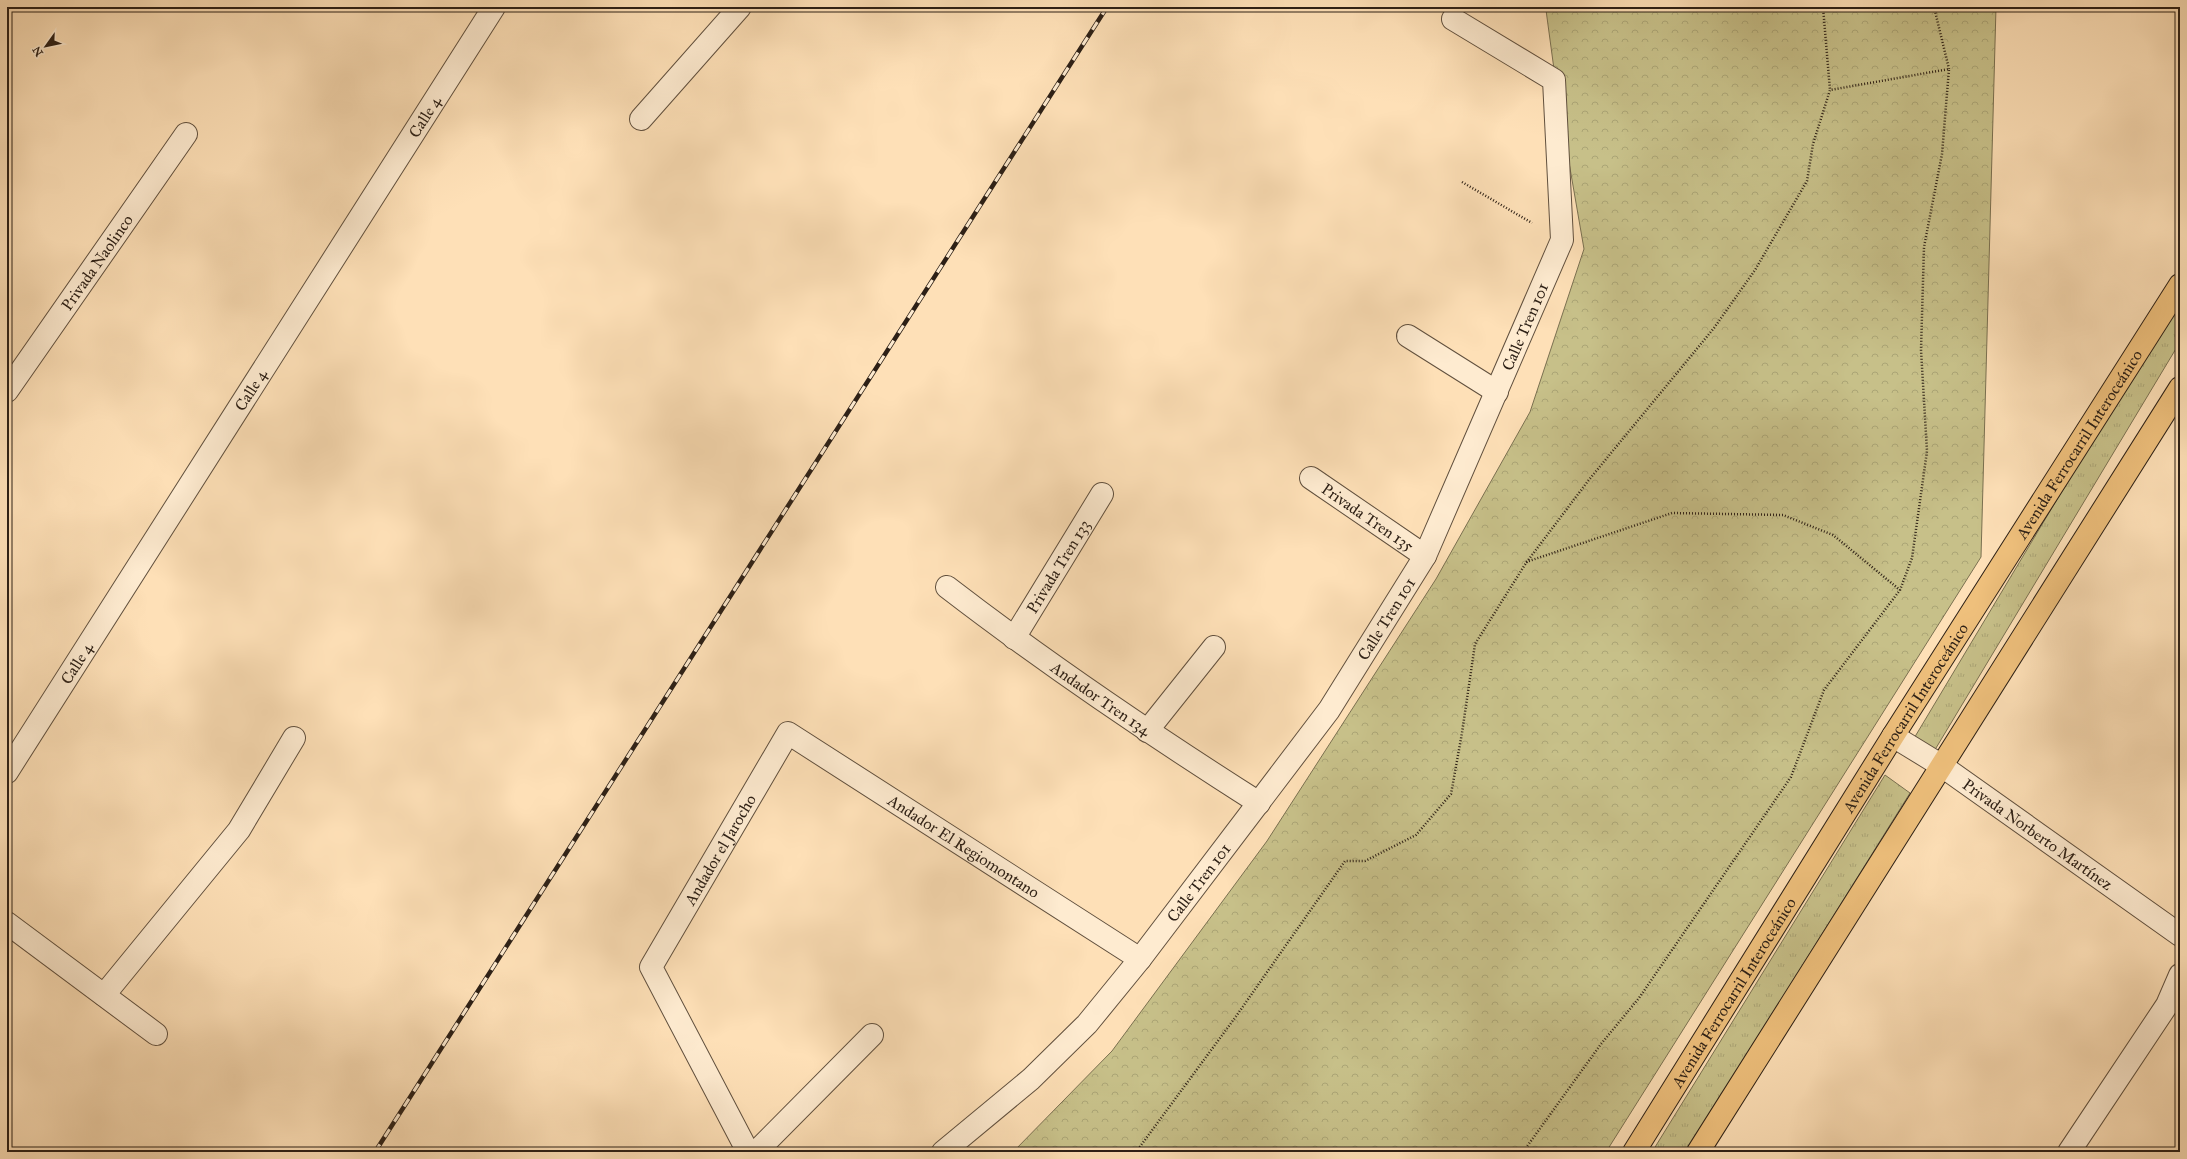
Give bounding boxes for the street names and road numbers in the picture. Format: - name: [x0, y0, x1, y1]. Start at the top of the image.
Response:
- street label: Calle 4: [404, 91, 445, 141]
- street label: Privada Naolinco: [57, 211, 137, 314]
- street label: Calle Tren 101: [1497, 280, 1552, 373]
- street label: Avenida Ferrocarril Interoceánico: [2011, 346, 2146, 543]
- street label: Calle 4: [230, 365, 271, 414]
- street label: Privada Tren 135: [1318, 479, 1418, 555]
- street label: Privada Tren 133: [1022, 516, 1094, 617]
- street label: Calle Tren 101: [1353, 574, 1419, 663]
- street label: Avenida Ferrocarril Interoceánico: [1838, 619, 1972, 817]
- street label: Calle 4: [56, 638, 97, 687]
- street label: Andador Tren 134: [1047, 657, 1155, 740]
- street label: Privada Norberto Martínez: [1959, 774, 2117, 894]
- street label: Andador El Regiomontano: [884, 790, 1043, 902]
- street label: Andador el Jarocho: [679, 791, 760, 909]
- street label: Calle Tren 101: [1162, 839, 1234, 925]
- street label: Avenida Ferrocarril Interoceánico: [1667, 894, 1800, 1092]

